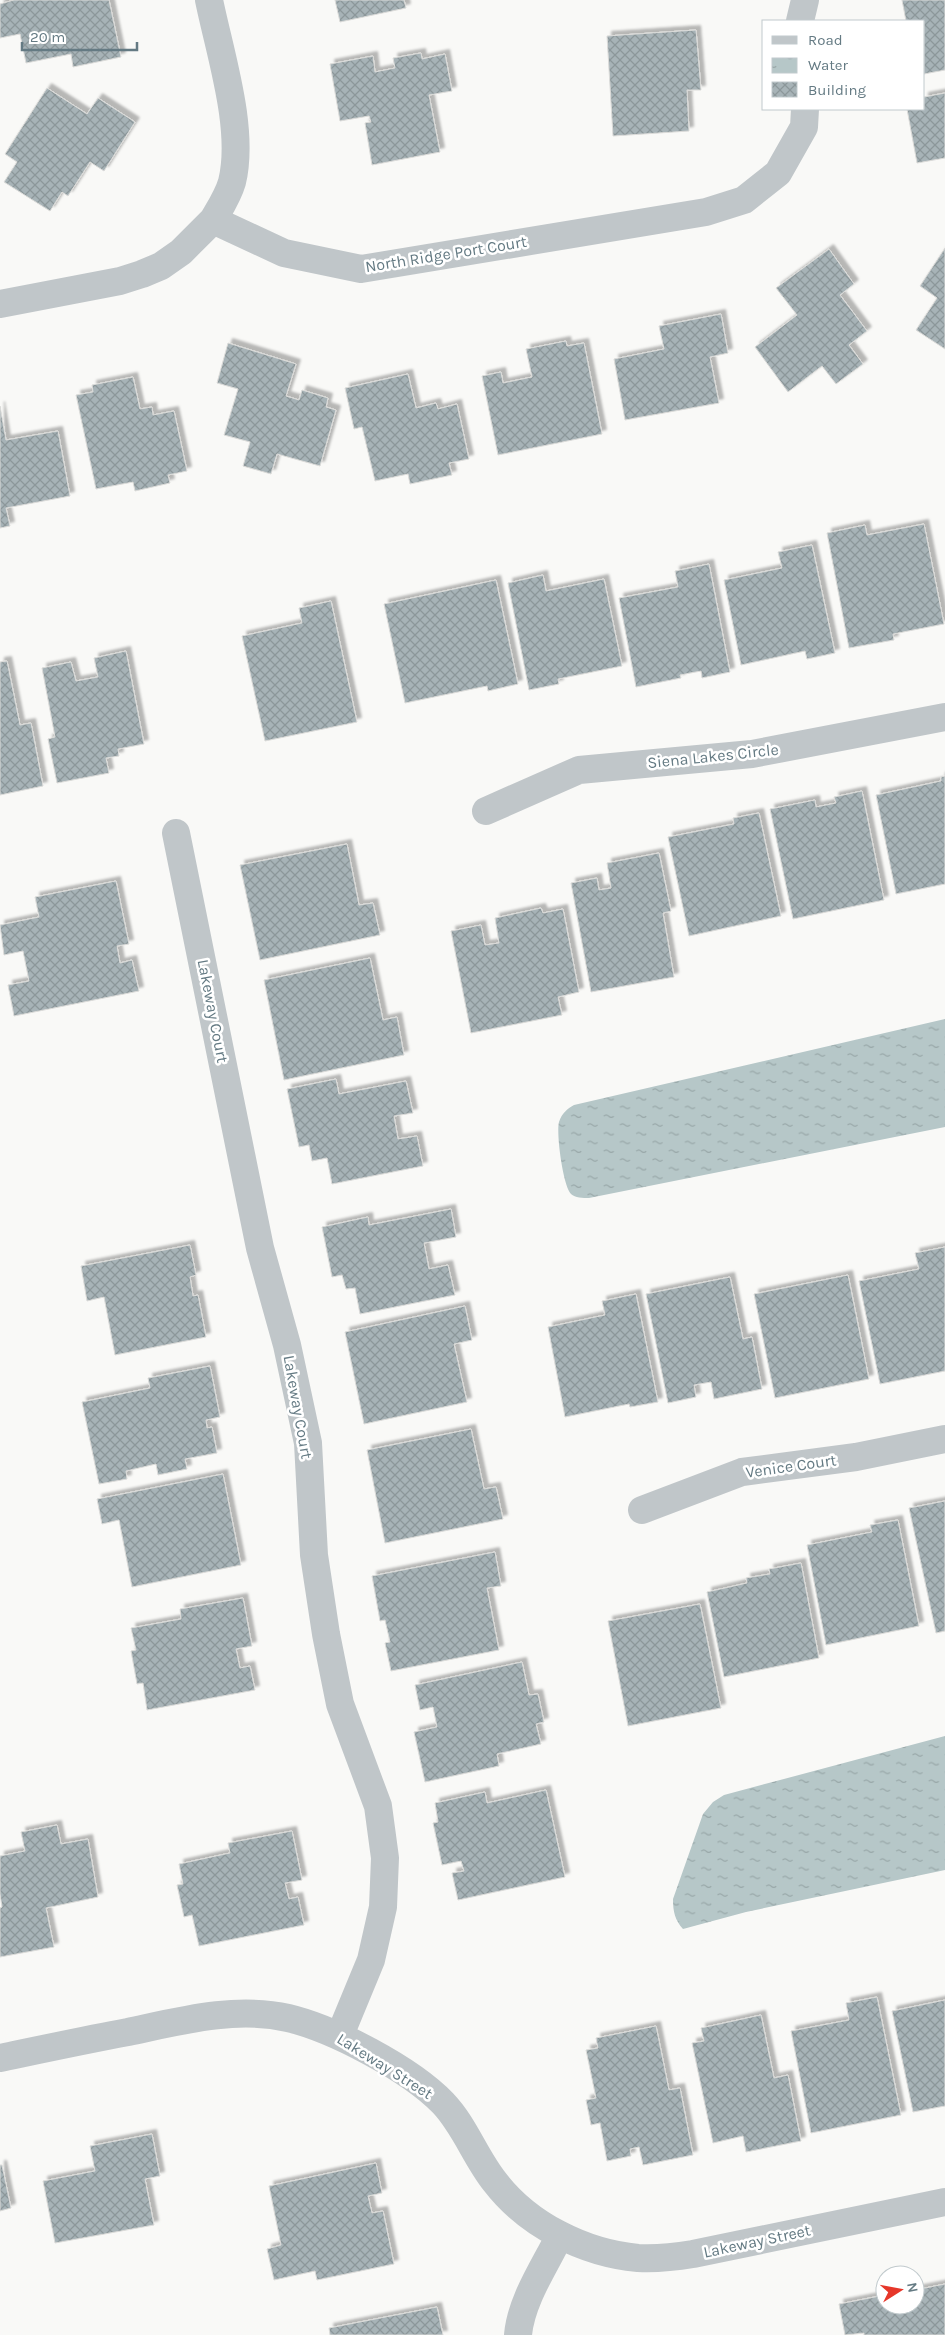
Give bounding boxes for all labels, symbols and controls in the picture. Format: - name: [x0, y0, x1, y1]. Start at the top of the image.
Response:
- scale bar: [22, 20, 138, 52]
- legend: [762, 20, 925, 110]
- text: 20 m: [30, 28, 65, 46]
- text: Road: [808, 31, 843, 49]
- text: Water: [808, 56, 849, 74]
- text: Building: [808, 81, 866, 99]
- street label: North Ridge Port Court: [364, 232, 528, 276]
- street label: Siena Lakes Circle: [646, 740, 780, 772]
- street label: Lakeway Court: [194, 958, 232, 1064]
- street label: Lakeway Court: [280, 1354, 316, 1460]
- street label: Venice Court: [744, 1450, 838, 1482]
- street label: Lakeway Street: [334, 2029, 436, 2103]
- street label: Lakeway Street: [702, 2220, 812, 2262]
- north arrow: [875, 2265, 925, 2315]
- text: N: [903, 2281, 922, 2294]

